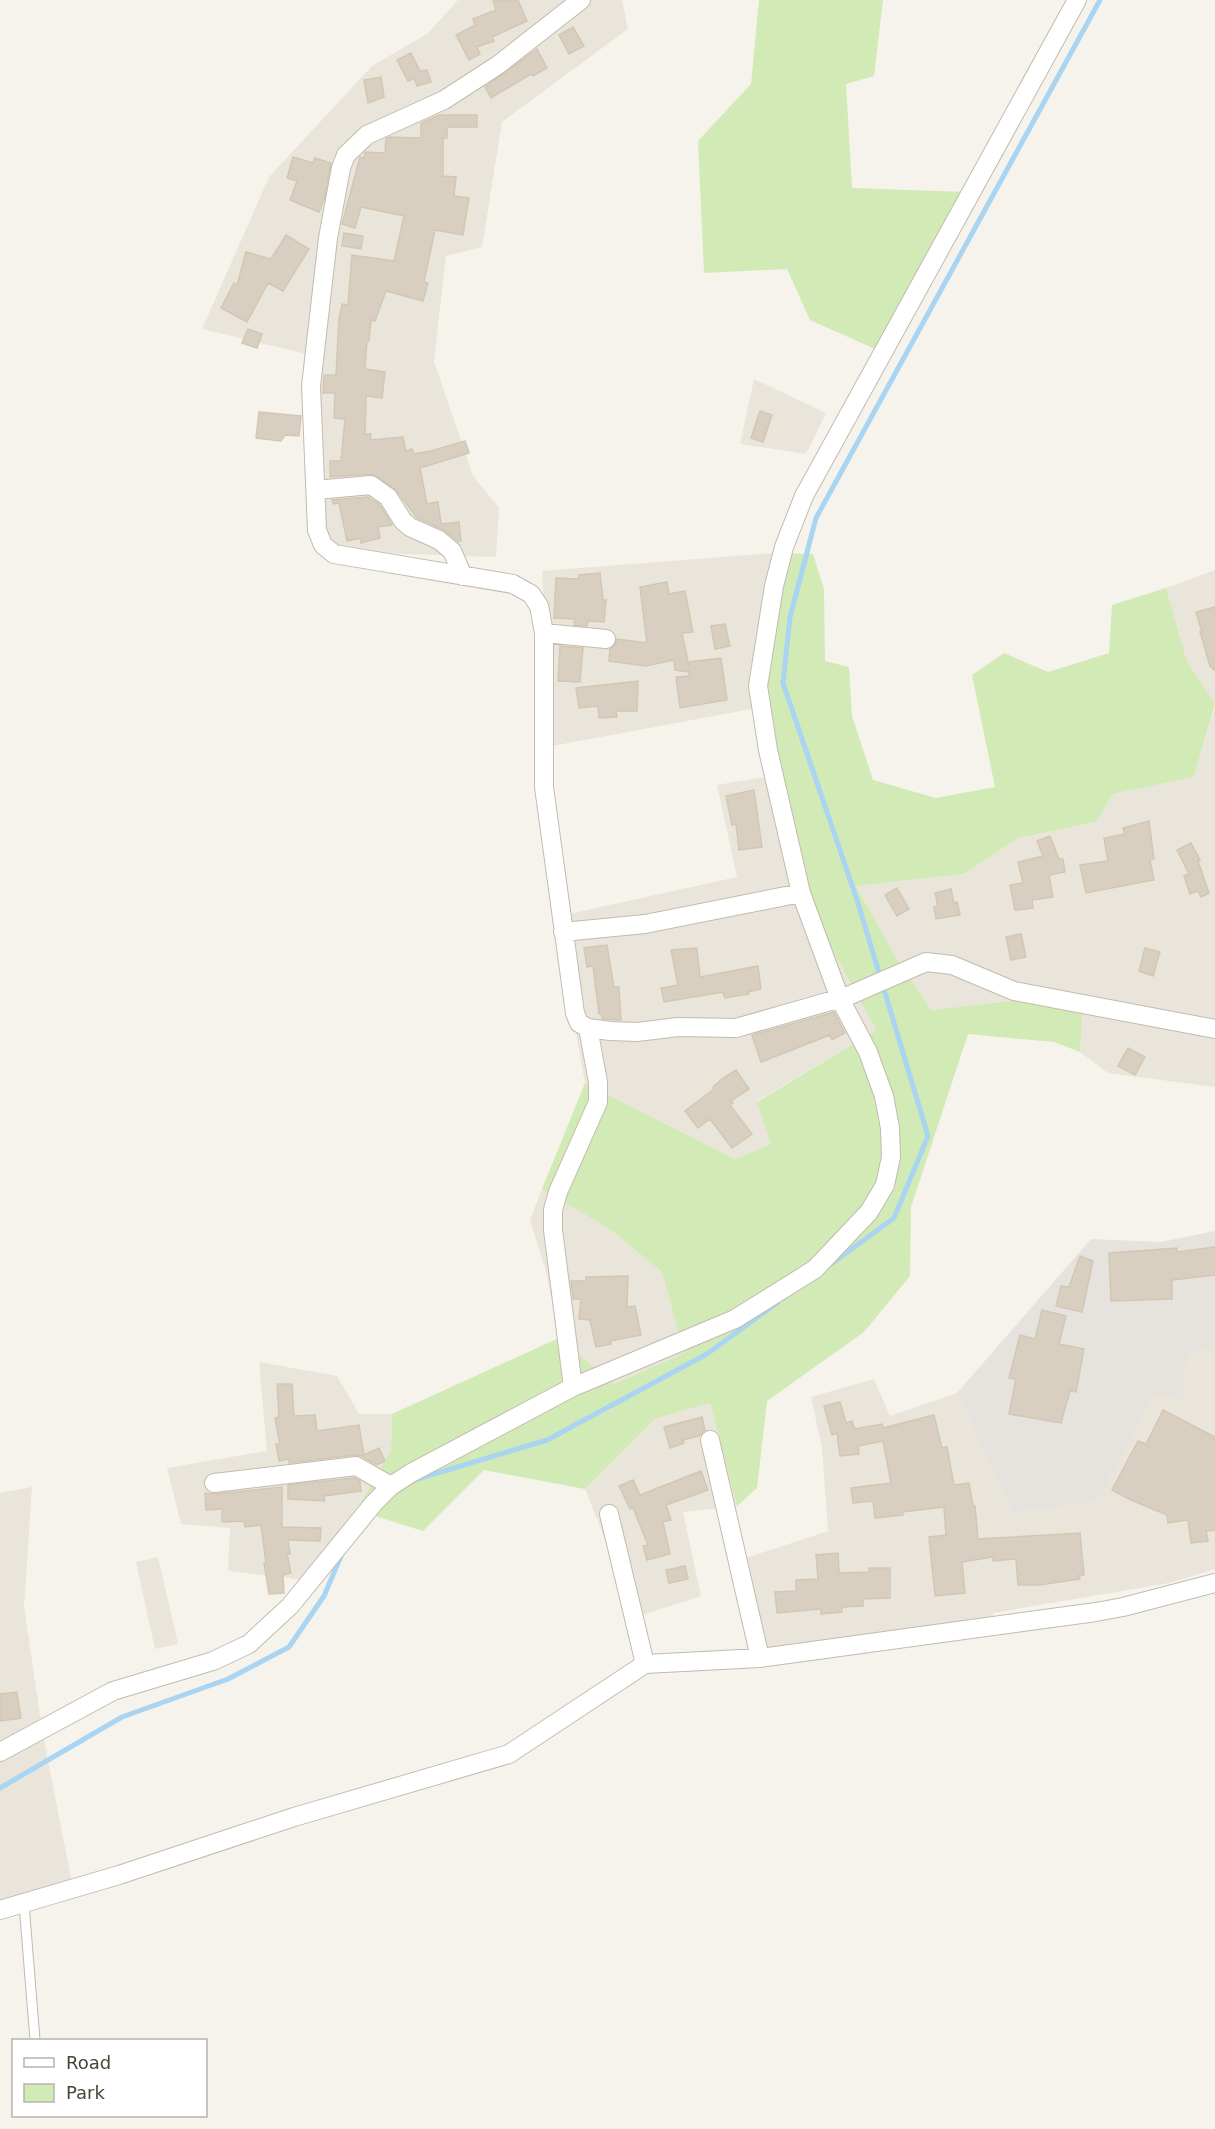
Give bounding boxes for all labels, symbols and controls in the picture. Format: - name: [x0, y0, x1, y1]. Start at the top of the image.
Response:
- legend: [12, 2039, 207, 2117]
- text: Road: [66, 2052, 111, 2073]
- text: Park: [66, 2082, 105, 2103]

